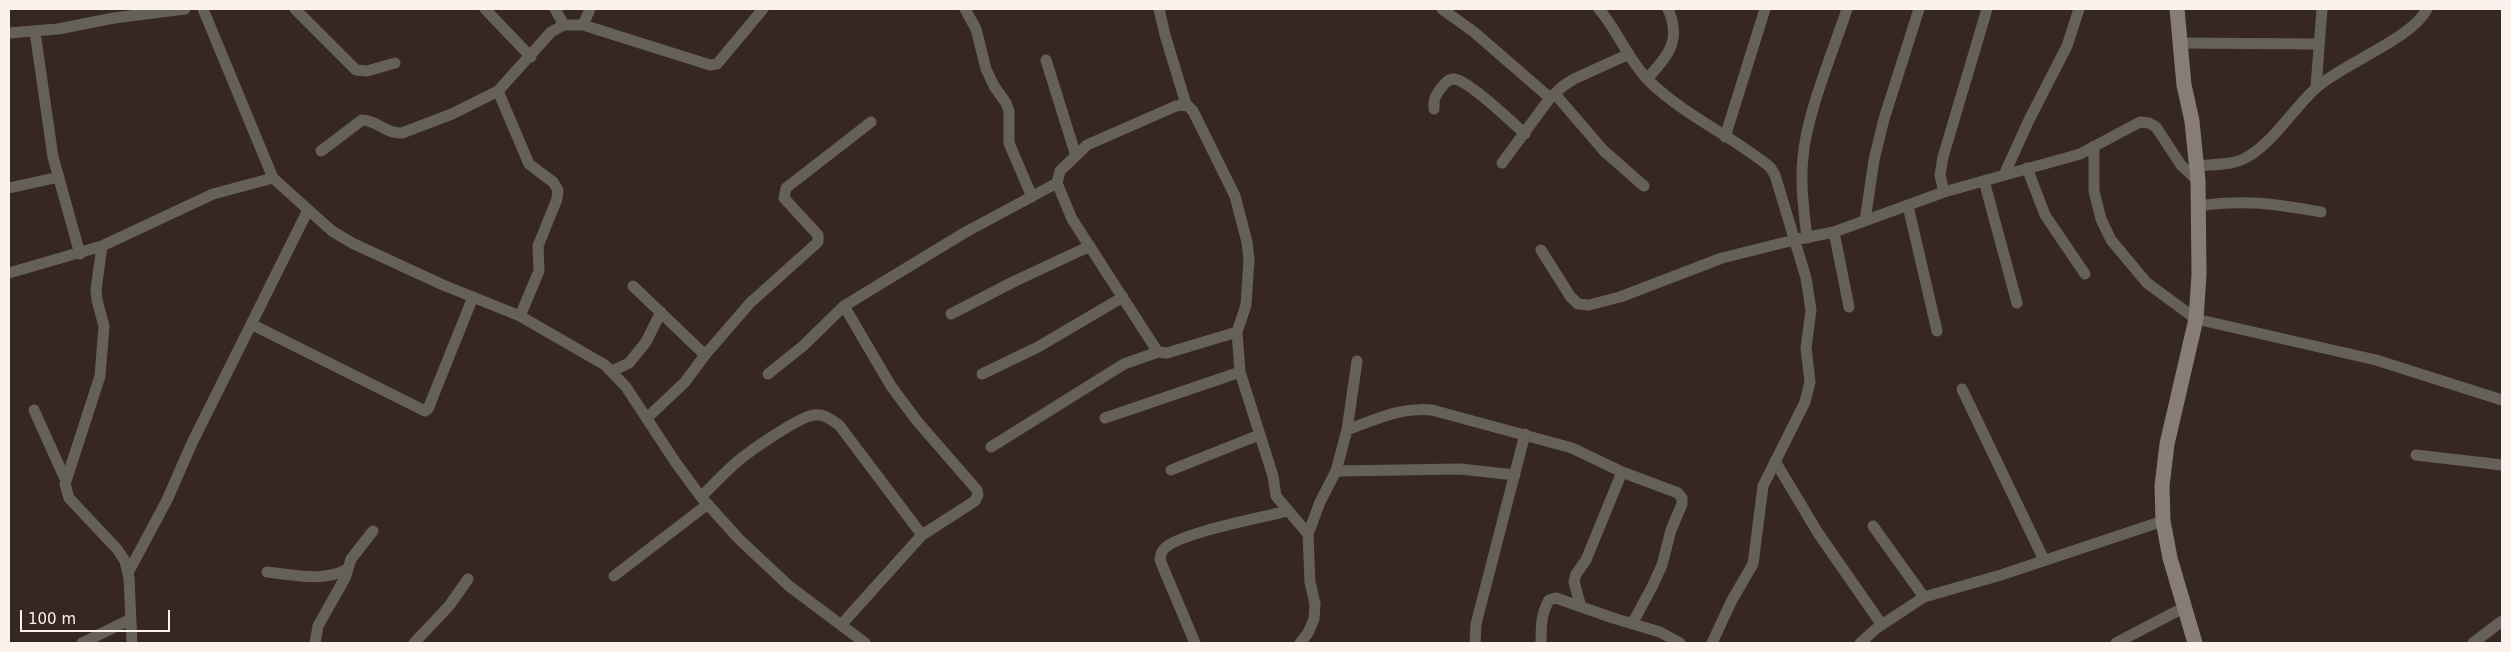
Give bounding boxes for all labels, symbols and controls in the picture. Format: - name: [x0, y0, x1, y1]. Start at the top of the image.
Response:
- scale bar: [22, 600, 172, 632]
- text: 100 m: [28, 610, 76, 628]

